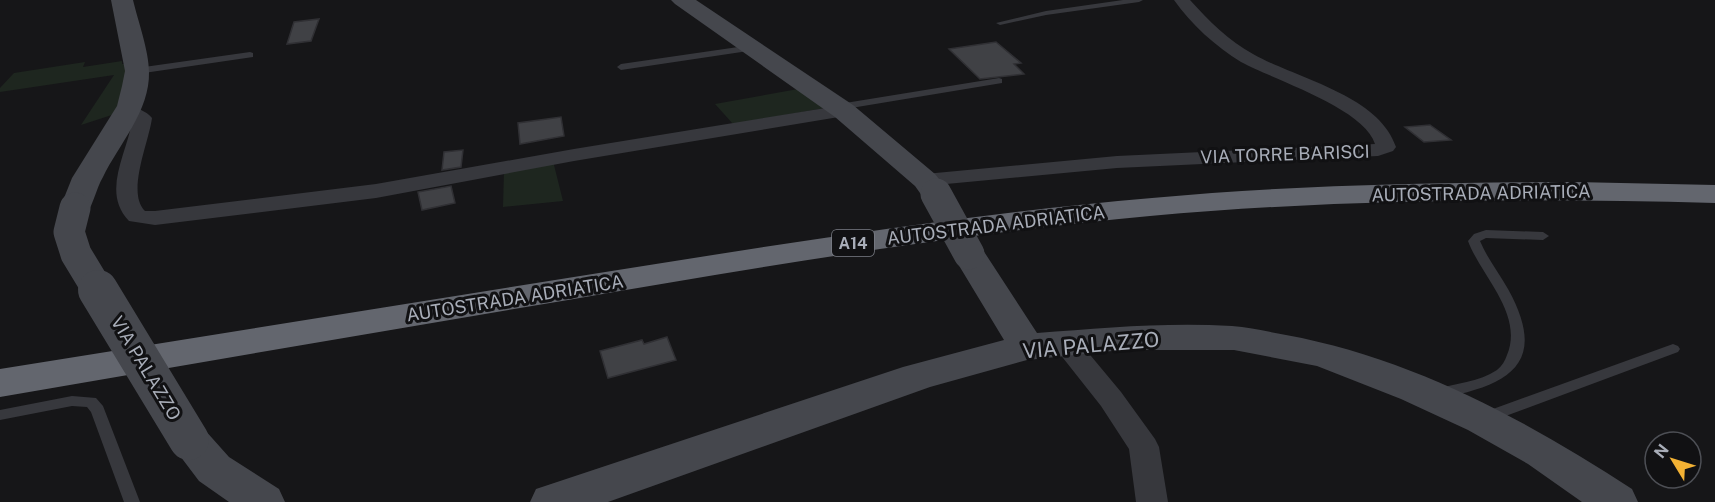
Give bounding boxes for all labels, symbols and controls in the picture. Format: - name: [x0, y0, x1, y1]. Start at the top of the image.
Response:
- street label: VIA TORRE BARISCI: [1200, 141, 1370, 167]
- street label: AUTOSTRADA ADRIATICA: [1371, 181, 1591, 205]
- street label: AUTOSTRADA ADRIATICA: [886, 201, 1106, 249]
- road number: A14: [832, 230, 874, 256]
- street label: AUTOSTRADA ADRIATICA: [405, 270, 625, 326]
- street label: VIA PALAZZO: [107, 312, 185, 424]
- street label: VIA PALAZZO: [1022, 327, 1160, 363]
- north arrow: [1643, 430, 1703, 490]
- text: N: [1650, 440, 1673, 462]

